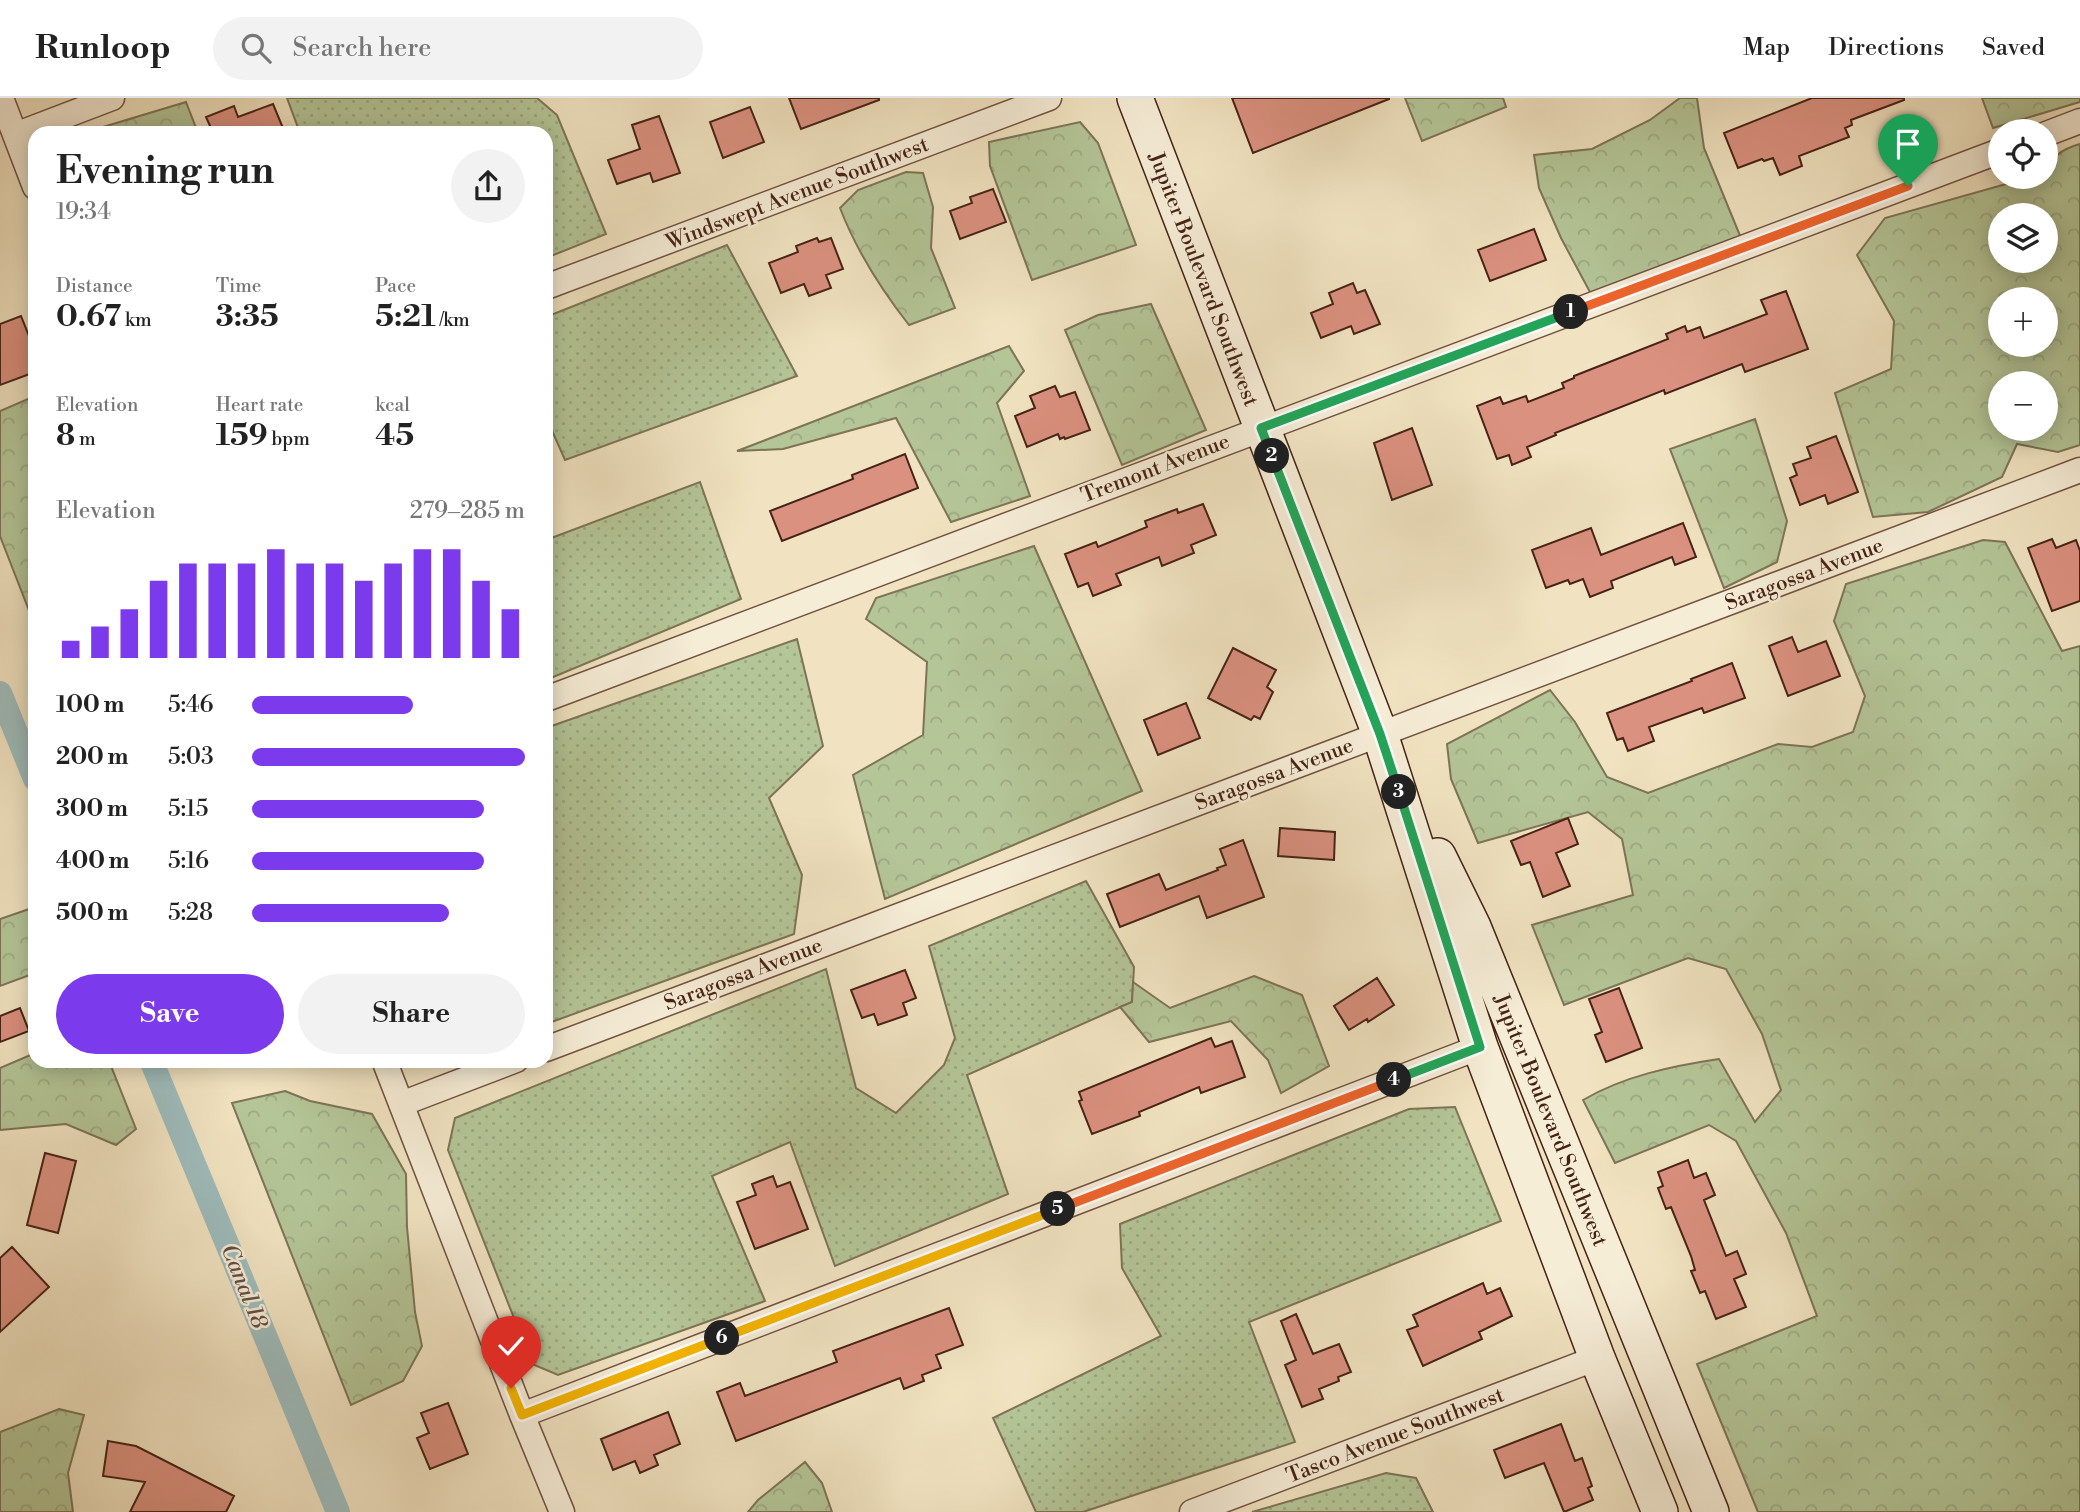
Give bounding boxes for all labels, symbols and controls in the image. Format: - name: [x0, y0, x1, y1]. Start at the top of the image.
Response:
- search box: [213, 17, 703, 80]
- text: Runloop: [35, 28, 171, 69]
- icon: search: [237, 29, 275, 67]
- text: Search here: [293, 32, 431, 64]
- text: Map: [1743, 33, 1790, 63]
- text: Directions: [1828, 33, 1944, 63]
- text: Saved: [1982, 33, 2045, 63]
- pin: [1878, 114, 1938, 186]
- map controls: [1988, 119, 2058, 441]
- button: locate: [1988, 119, 2058, 189]
- icon: arrive: [1889, 125, 1927, 163]
- street label: Windswept Avenue Southwest: [661, 132, 933, 256]
- text: Evening run: [56, 148, 274, 195]
- street label: Jupiter Boulevard Southwest: [1142, 148, 1264, 411]
- button: share: [451, 149, 525, 223]
- text: 19:34: [56, 198, 111, 226]
- button: layers: [1988, 203, 2058, 273]
- text: Distance: [56, 274, 133, 298]
- text: Time: [216, 274, 261, 298]
- text: Pace: [375, 274, 416, 298]
- button: +: [1988, 287, 2058, 357]
- pin: 1: [1554, 294, 1588, 330]
- text: 0.67: [56, 298, 121, 336]
- text: 3:35: [216, 298, 279, 336]
- text: 5:21: [375, 298, 436, 336]
- text: 1: [1566, 299, 1575, 323]
- text: km: [121, 308, 152, 332]
- text: /km: [436, 308, 470, 332]
- button: −: [1988, 371, 2058, 441]
- text: Elevation: [56, 393, 138, 417]
- text: Heart rate: [216, 393, 303, 417]
- text: kcal: [375, 393, 410, 417]
- text: 8: [56, 417, 75, 455]
- text: 159: [216, 417, 268, 455]
- text: 45: [375, 417, 414, 455]
- text: m: [75, 427, 96, 451]
- text: bpm: [268, 427, 310, 451]
- street label: Tremont Avenue: [1077, 429, 1233, 509]
- pin: 2: [1254, 438, 1290, 474]
- text: 2: [1266, 443, 1277, 467]
- text: Elevation: [56, 497, 156, 525]
- text: 279–285 m: [410, 497, 525, 525]
- street label: Saragossa Avenue: [1721, 533, 1887, 617]
- text: 100 m: [56, 691, 124, 719]
- text: 5:46: [168, 691, 214, 719]
- street label: Saragossa Avenue: [1191, 733, 1357, 817]
- text: 200 m: [56, 743, 128, 771]
- text: 5:03: [168, 743, 214, 771]
- pin: 3: [1382, 774, 1416, 810]
- text: 3: [1393, 779, 1404, 803]
- text: 300 m: [56, 795, 128, 823]
- text: 5:15: [168, 795, 208, 823]
- text: 400 m: [56, 847, 129, 875]
- text: 5:16: [168, 847, 209, 875]
- text: 500 m: [56, 899, 128, 927]
- text: 5:28: [168, 899, 213, 927]
- street label: Saragossa Avenue: [660, 933, 826, 1017]
- button: Save: [56, 974, 284, 1054]
- button: Share: [298, 974, 525, 1054]
- street label: Jupiter Boulevard Southwest: [1487, 989, 1613, 1251]
- pin: 4: [1376, 1062, 1412, 1098]
- text: 4: [1387, 1067, 1400, 1091]
- pin: 5: [1040, 1192, 1076, 1226]
- text: 5: [1052, 1196, 1063, 1220]
- water label: Canal 18: [215, 1240, 274, 1334]
- pin: [481, 1316, 541, 1388]
- pin: 6: [704, 1320, 740, 1356]
- text: 6: [716, 1325, 727, 1349]
- icon: check: [492, 1327, 530, 1365]
- street label: Tasco Avenue Southwest: [1283, 1382, 1509, 1490]

